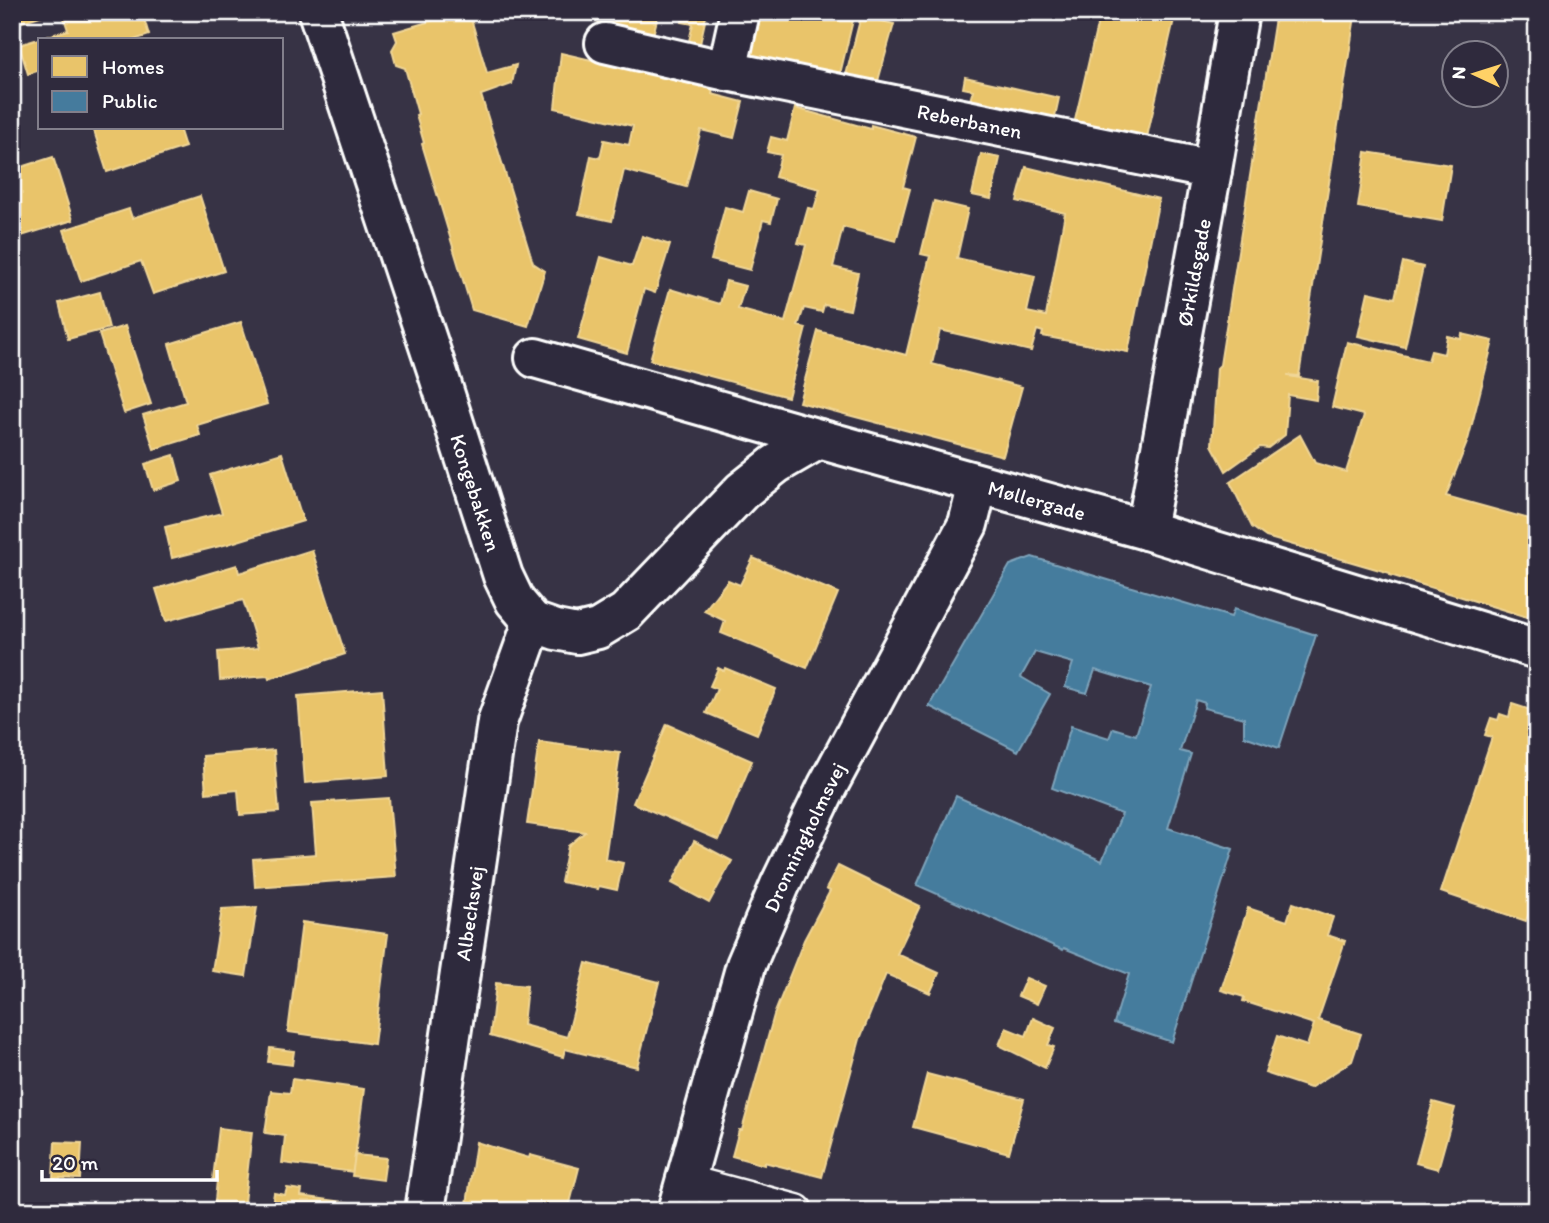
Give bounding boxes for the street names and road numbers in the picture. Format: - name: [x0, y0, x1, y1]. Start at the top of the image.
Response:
- street label: Reberbanen: [915, 98, 1024, 143]
- street label: Ørkildsgade: [1171, 216, 1215, 328]
- street label: Kongebakken: [446, 431, 507, 555]
- street label: Møllergade: [985, 474, 1088, 525]
- street label: Dronningholmsvej: [758, 758, 851, 916]
- street label: Albechsvej: [450, 864, 488, 962]

